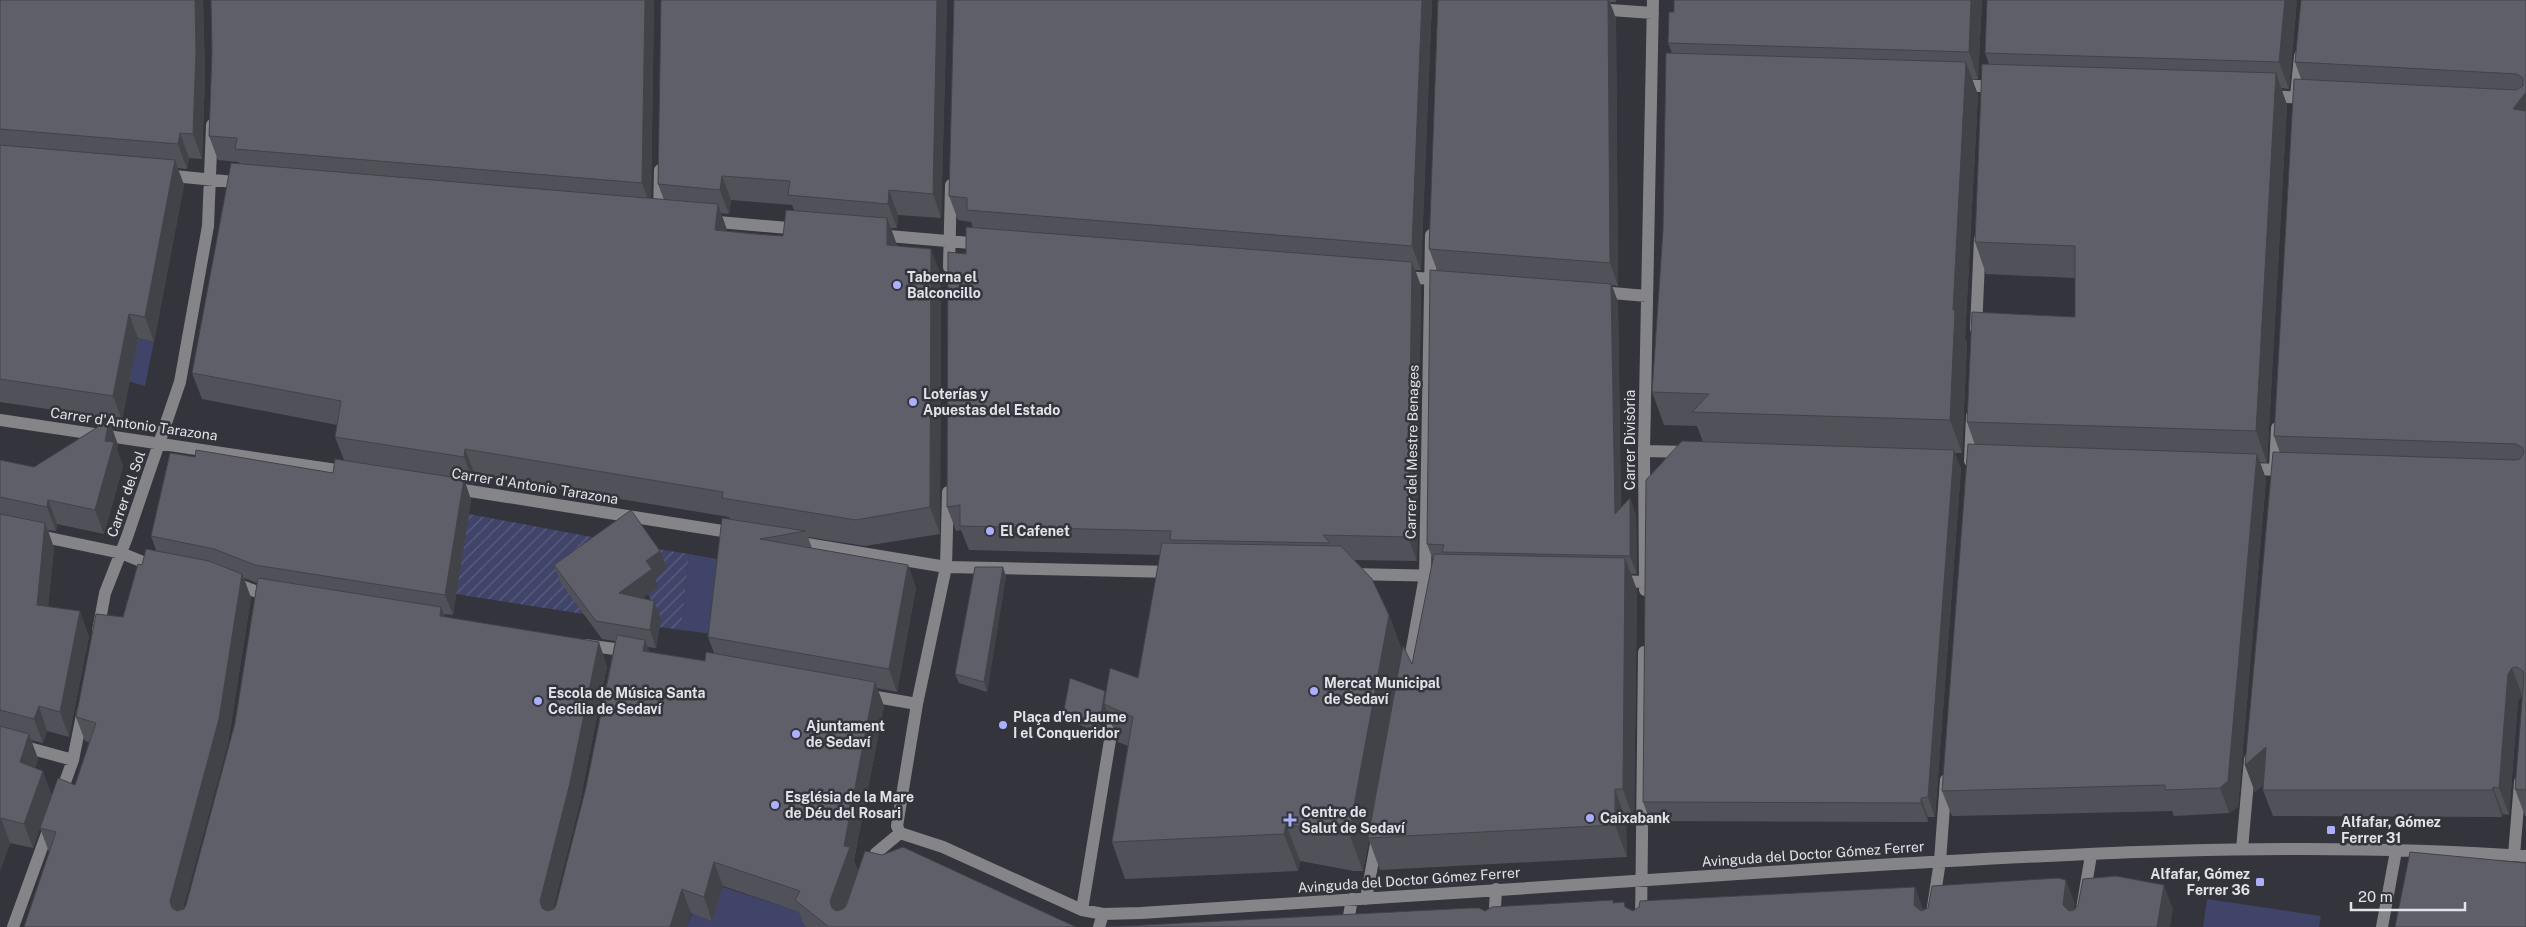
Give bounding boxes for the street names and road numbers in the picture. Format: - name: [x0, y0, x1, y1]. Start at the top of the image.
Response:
- street label: Carrer del Mestre Benages: [1402, 365, 1422, 539]
- street label: Carrer Divisòria: [1622, 390, 1638, 490]
- street label: Carrer d'Antonio Tarazona: [49, 404, 219, 444]
- street label: Carrer del Sol: [104, 449, 148, 539]
- street label: Carrer d'Antonio Tarazona: [450, 465, 620, 507]
- street label: Avinguda del Doctor Gómez Ferrer: [1701, 838, 1925, 870]
- street label: Avinguda del Doctor Gómez Ferrer: [1297, 864, 1521, 896]

